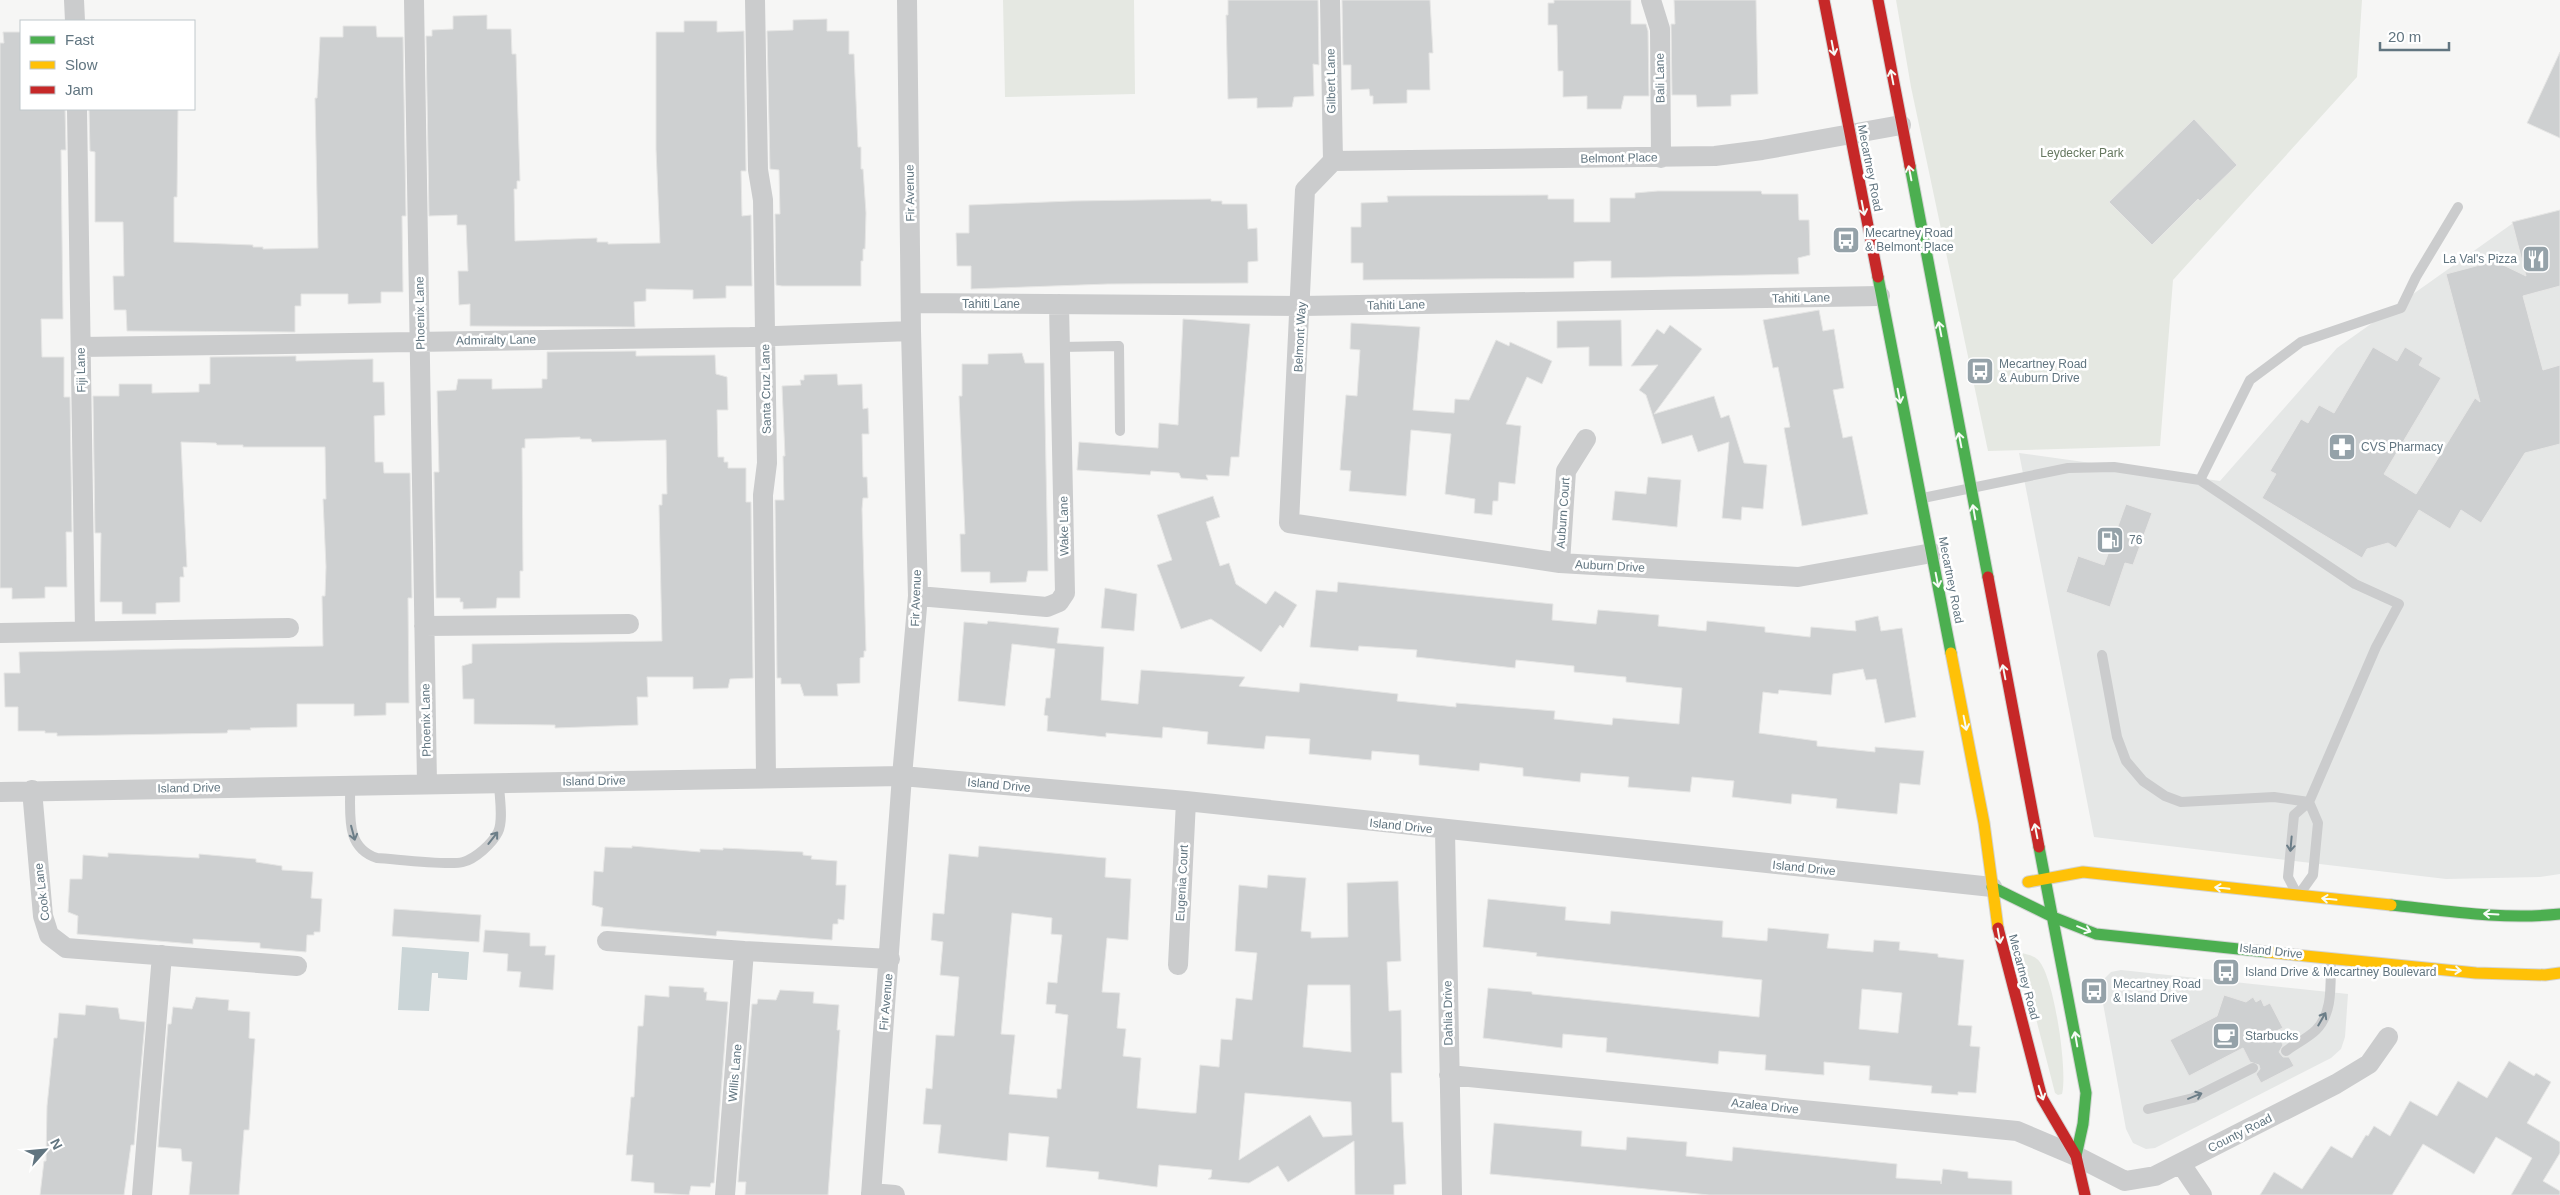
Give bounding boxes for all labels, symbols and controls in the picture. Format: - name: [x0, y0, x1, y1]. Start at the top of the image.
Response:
- legend: [20, 20, 195, 110]
- scale bar: [2380, 20, 2449, 52]
- text: 20 m: [2388, 28, 2421, 45]
- text: Fast: [65, 31, 95, 48]
- one-way arrow: [1829, 40, 1838, 56]
- street label: Gilbert Lane: [1323, 48, 1339, 114]
- street label: Bali Lane: [1653, 53, 1667, 103]
- text: Slow: [65, 56, 98, 73]
- one-way arrow: [1887, 69, 1897, 85]
- text: Jam: [65, 81, 93, 98]
- street label: Mecartney Road: [1855, 123, 1885, 213]
- park label: Leydecker Park: [2040, 146, 2125, 160]
- street label: Belmont Place: [1580, 150, 1658, 166]
- street label: Fir Avenue: [902, 164, 917, 222]
- one-way arrow: [1905, 166, 1915, 182]
- one-way arrow: [1859, 199, 1868, 215]
- bus stop icon: Mecartney Road & Belmont Place: [1831, 225, 1861, 255]
- place label: Mecartney Road & Belmont Place: [1865, 226, 1954, 254]
- restaurant icon: La Val's Pizza: [2521, 244, 2551, 274]
- place label: La Val's Pizza: [2443, 252, 2517, 266]
- street label: Phoenix Lane: [412, 276, 428, 350]
- street label: Tahiti Lane: [1772, 290, 1830, 306]
- street label: Tahiti Lane: [962, 297, 1020, 311]
- street label: Tahiti Lane: [1367, 297, 1425, 313]
- street label: Belmont Way: [1291, 301, 1309, 373]
- one-way arrow: [1934, 321, 1944, 337]
- street label: Admiralty Lane: [456, 332, 536, 348]
- street label: Santa Cruz Lane: [758, 344, 774, 434]
- street label: Fiji Lane: [74, 347, 88, 393]
- bus stop icon: Mecartney Road & Auburn Drive: [1965, 356, 1995, 386]
- place label: Mecartney Road & Auburn Drive: [1999, 357, 2087, 385]
- one-way arrow: [1895, 388, 1904, 404]
- one-way arrow: [1955, 432, 1965, 448]
- pharmacy icon: CVS Pharmacy: [2327, 432, 2357, 462]
- place label: CVS Pharmacy: [2361, 440, 2443, 454]
- street label: Auburn Court: [1554, 476, 1573, 549]
- street label: Wake Lane: [1056, 495, 1072, 556]
- one-way arrow: [1968, 504, 1978, 520]
- fuel station icon: 76: [2095, 525, 2125, 555]
- place label: 76: [2129, 533, 2143, 547]
- street label: Mecartney Road: [1936, 535, 1966, 625]
- street label: Auburn Drive: [1575, 557, 1646, 575]
- street label: Fir Avenue: [908, 569, 924, 627]
- one-way arrow: [1933, 572, 1943, 588]
- one-way arrow: [1999, 664, 2008, 680]
- street label: Phoenix Lane: [418, 683, 434, 757]
- one-way arrow: [1960, 714, 1970, 730]
- street label: Island Drive: [562, 773, 626, 789]
- street label: Island Drive: [967, 775, 1031, 795]
- street label: Island Drive: [157, 780, 221, 796]
- street label: Island Drive: [1369, 816, 1434, 836]
- one-way arrow: [2031, 823, 2040, 839]
- one-way arrow: [349, 825, 358, 841]
- one-way arrow: [488, 831, 498, 845]
- one-way arrow: [2286, 836, 2296, 852]
- street label: Eugenia Court: [1173, 844, 1191, 922]
- street label: Island Drive: [1772, 858, 1837, 878]
- street label: Cook Lane: [31, 862, 52, 922]
- one-way arrow: [2215, 883, 2231, 893]
- one-way arrow: [2322, 894, 2338, 904]
- one-way arrow: [2483, 909, 2500, 919]
- one-way arrow: [2076, 925, 2092, 934]
- one-way arrow: [1995, 927, 2005, 943]
- street label: Mecartney Road: [2006, 933, 2042, 1021]
- street label: Island Drive: [2239, 941, 2304, 961]
- bus stop icon: Island Drive & Mecartney Boulevard: [2211, 957, 2241, 987]
- place label: Island Drive & Mecartney Boulevard: [2245, 965, 2436, 979]
- one-way arrow: [2446, 965, 2462, 975]
- street label: Fir Avenue: [877, 973, 895, 1031]
- bus stop icon: Mecartney Road & Island Drive: [2079, 976, 2109, 1006]
- place label: Mecartney Road & Island Drive: [2113, 977, 2201, 1005]
- street label: Dahlia Drive: [1440, 980, 1456, 1046]
- one-way arrow: [2318, 1013, 2328, 1027]
- cafe icon: Starbucks: [2211, 1021, 2241, 1051]
- place label: Starbucks: [2245, 1029, 2298, 1043]
- one-way arrow: [2070, 1031, 2080, 1047]
- street label: Willis Lane: [725, 1043, 745, 1103]
- one-way arrow: [2037, 1084, 2047, 1100]
- one-way arrow: [2187, 1091, 2202, 1100]
- street label: Azalea Drive: [1730, 1095, 1800, 1117]
- street label: County Road: [2206, 1111, 2274, 1155]
- north arrow: [20, 1125, 70, 1175]
- text: N: [47, 1136, 66, 1152]

